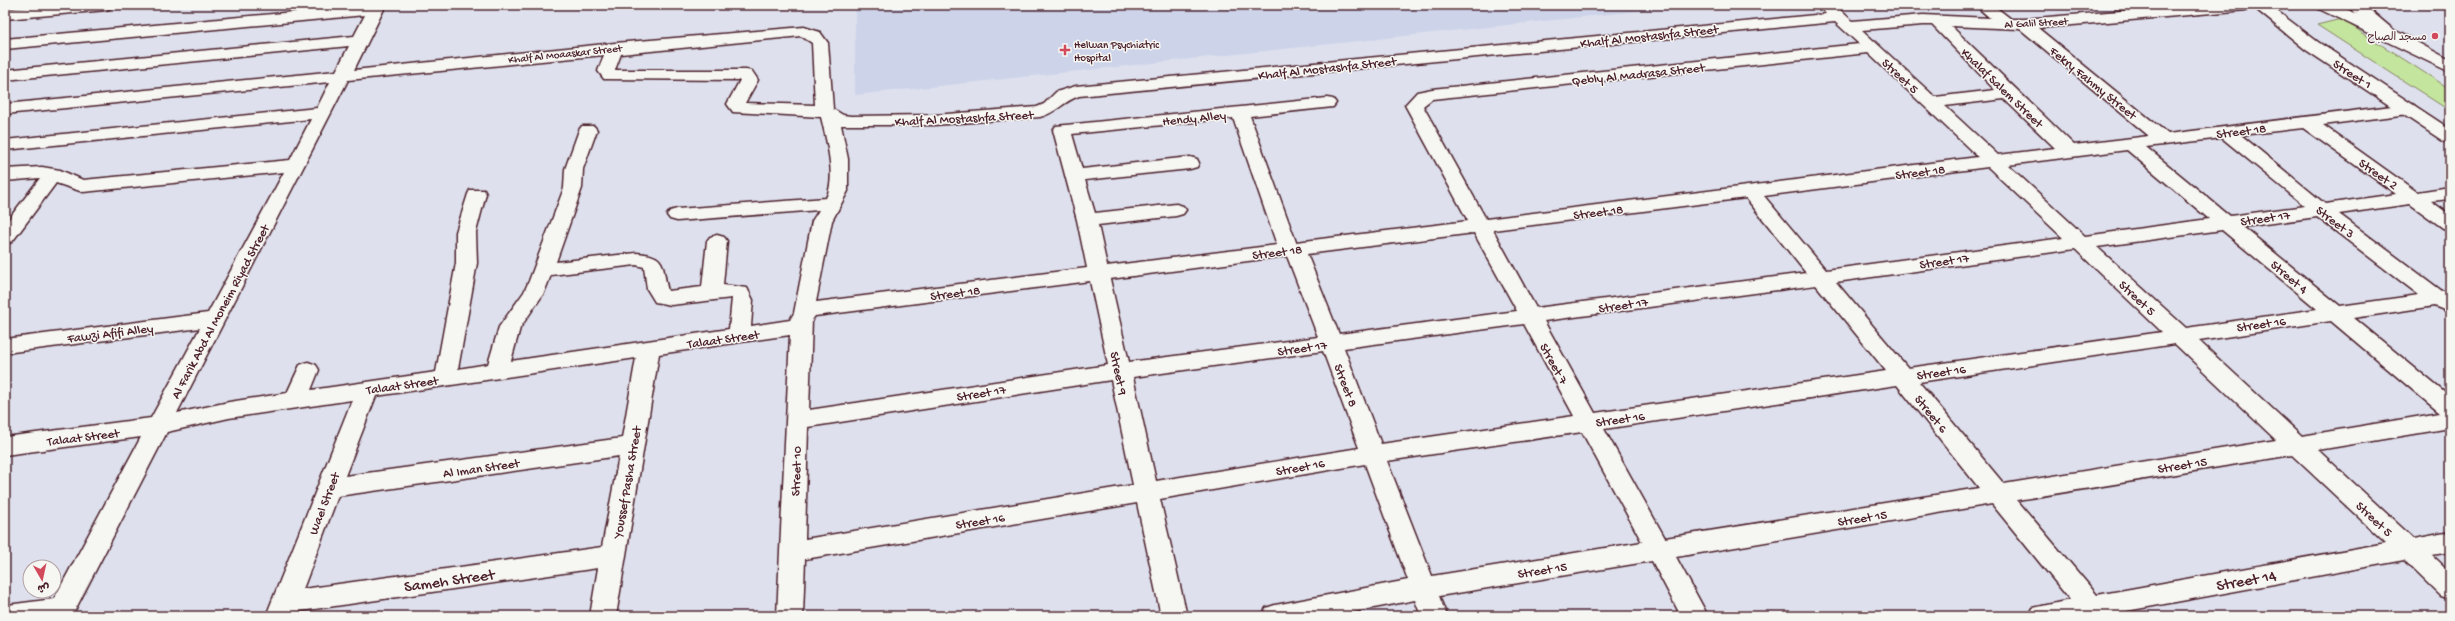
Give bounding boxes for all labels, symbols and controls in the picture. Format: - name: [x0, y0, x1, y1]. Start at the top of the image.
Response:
- street label: Al Galil Street: [2004, 16, 2070, 32]
- street label: Khalf Al Mostashfa Street: [1580, 23, 1721, 52]
- place label: مسجد الصباح: [2368, 31, 2427, 44]
- marker: مسجد الصباح: [2430, 31, 2440, 41]
- place label: Helwan Psychiatric Hospital: [1074, 40, 1160, 65]
- street label: Khalf Al Moaaskar Street: [508, 42, 624, 67]
- marker: Helwan Psychiatric Hospital: [1059, 44, 1071, 56]
- street label: Fekry Fahmy Street: [2045, 44, 2140, 125]
- street label: Khalaf Salem Street: [1957, 46, 2047, 133]
- street label: Khalf Al Mostashfa Street: [1258, 55, 1399, 84]
- street label: Street 5: [1878, 56, 1921, 98]
- street label: Street 1: [2330, 57, 2374, 93]
- street label: Qebly Al Madrasa Street: [1571, 61, 1707, 90]
- street label: Khalf Al Mostashfa Street: [894, 108, 1035, 131]
- street label: Hendy Alley: [1162, 109, 1227, 130]
- street label: Street 18: [2216, 122, 2267, 143]
- street label: Street 2: [2355, 156, 2400, 194]
- street label: Street 18: [1895, 163, 1946, 184]
- street label: Street 18: [1573, 203, 1624, 224]
- street label: Street 3: [2312, 204, 2357, 243]
- street label: Street 17: [2240, 208, 2292, 230]
- street label: Al Farik Abd Al Moneim Riyad Street: [169, 221, 274, 402]
- street label: Street 18: [1252, 243, 1303, 264]
- street label: Street 17: [1919, 251, 1971, 273]
- street label: Street 4: [2267, 258, 2310, 298]
- street label: Street 5: [2115, 278, 2158, 320]
- street label: Street 18: [930, 284, 981, 305]
- street label: Street 17: [1598, 295, 1650, 317]
- street label: Street 16: [2236, 315, 2287, 336]
- street label: Fawzi Afifi Alley: [66, 322, 155, 347]
- street label: Talaat Street: [685, 328, 762, 353]
- street label: Street 17: [1277, 338, 1329, 360]
- street label: Street 7: [1535, 341, 1571, 388]
- street label: Street 9: [1106, 350, 1130, 397]
- street label: Street 8: [1330, 362, 1360, 410]
- street label: Street 16: [1916, 363, 1967, 384]
- street label: Talaat Street: [364, 374, 441, 399]
- street label: Street 17: [956, 383, 1008, 406]
- street label: Street 6: [1910, 393, 1950, 437]
- street label: Street 16: [1595, 410, 1646, 431]
- street label: Youssef Pasha Street: [611, 424, 646, 541]
- street label: Talaat Street: [45, 426, 122, 450]
- street label: Street 10: [789, 445, 806, 497]
- street label: Street 15: [2157, 455, 2208, 478]
- street label: Al Iman Street: [442, 456, 522, 482]
- street label: Street 16: [1275, 457, 1327, 480]
- street label: Wael Street: [307, 469, 345, 537]
- street label: Street 5: [2352, 499, 2395, 541]
- street label: Street 15: [1837, 508, 1888, 531]
- street label: Street 16: [955, 511, 1006, 534]
- north arrow: [22, 559, 62, 599]
- street label: Street 15: [1517, 560, 1568, 583]
- street label: Sameh Street: [403, 567, 497, 598]
- street label: Street 14: [2215, 568, 2278, 597]
- text: ش: [36, 580, 50, 594]

